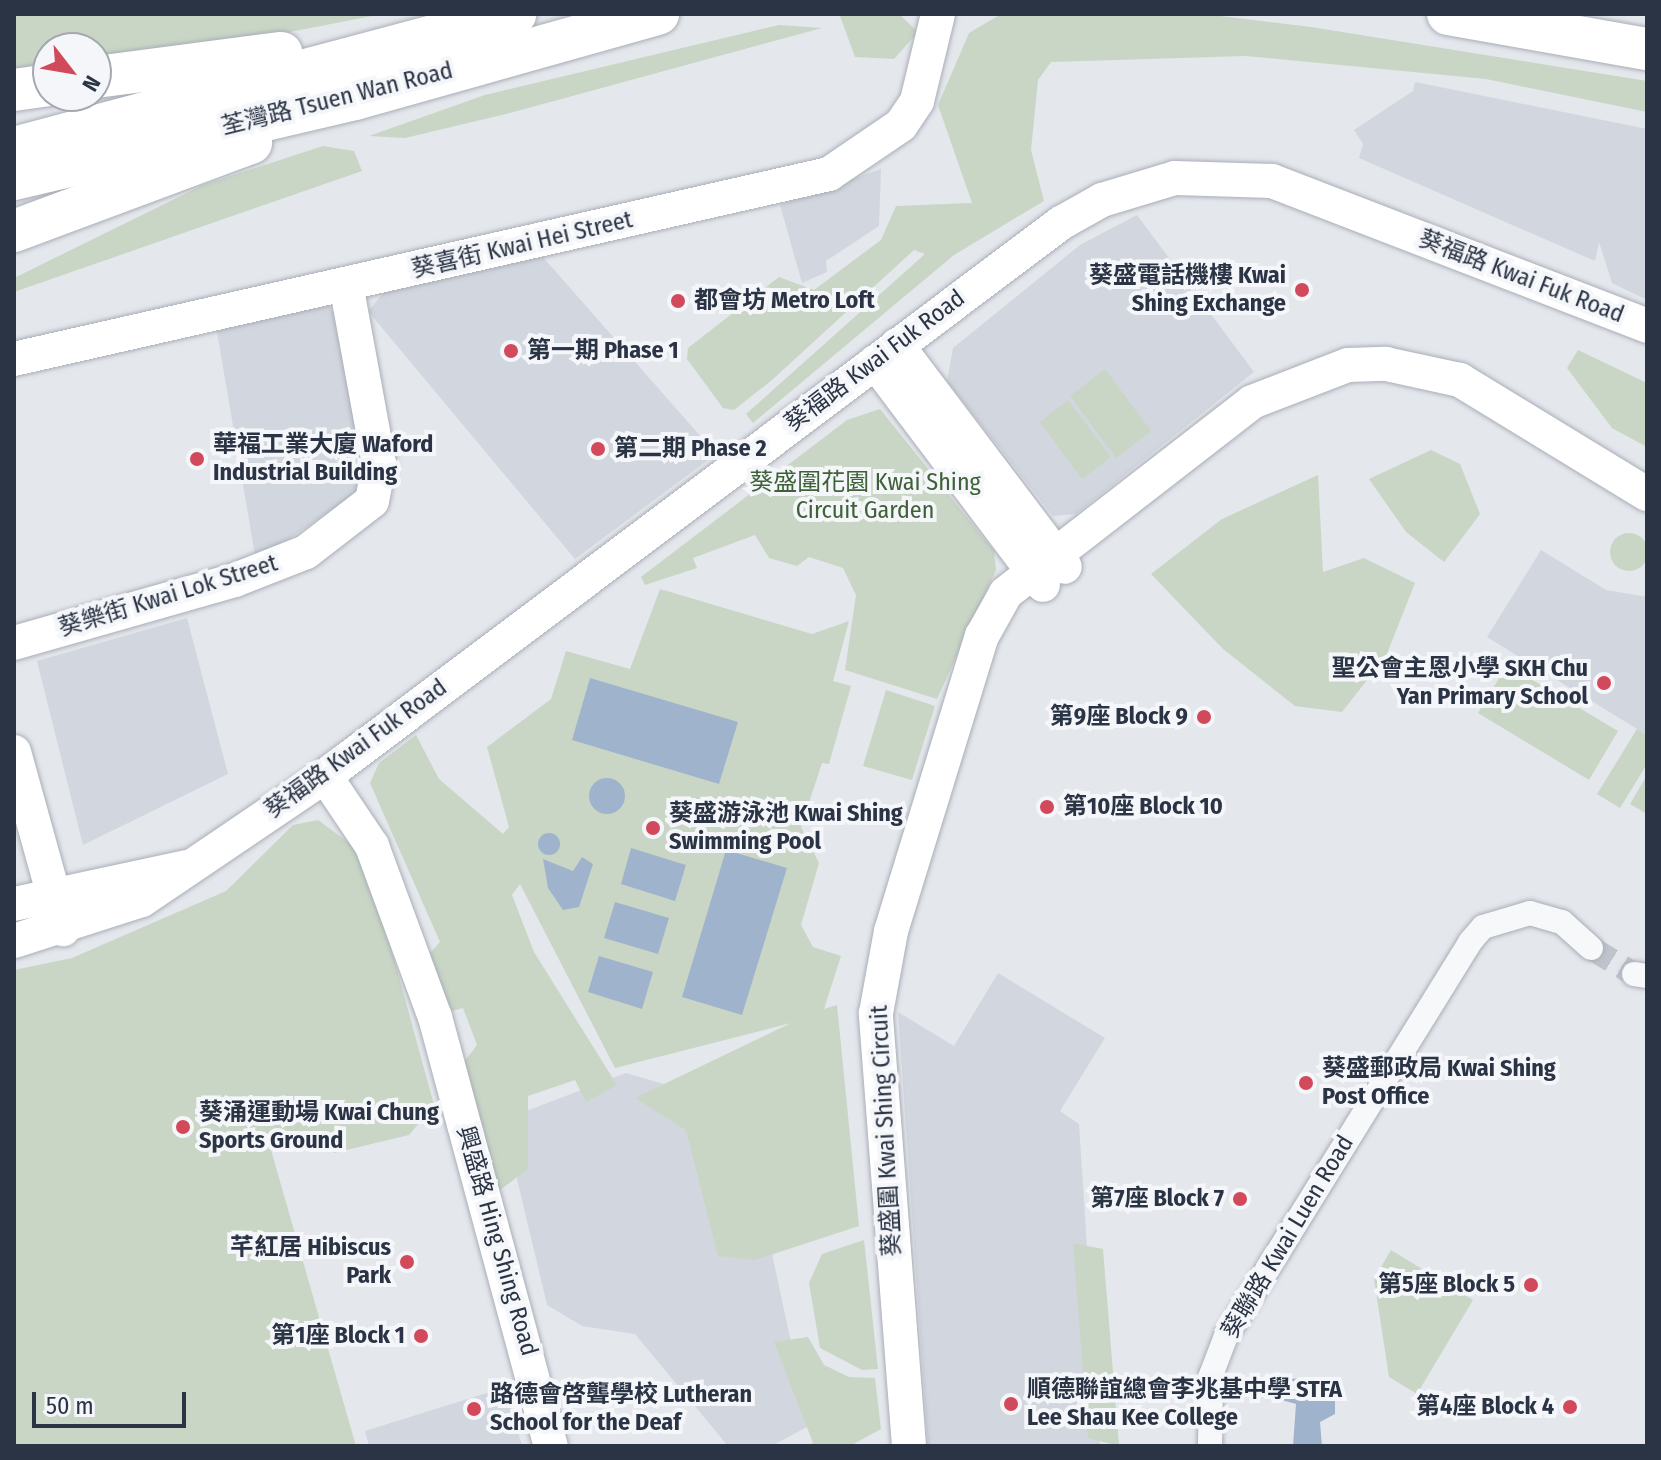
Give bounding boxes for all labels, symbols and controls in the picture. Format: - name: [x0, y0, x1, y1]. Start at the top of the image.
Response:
- north arrow: [32, 32, 112, 112]
- street label: 荃灣路 Tsuen Wan Road: [218, 56, 456, 142]
- text: N: [76, 71, 106, 96]
- street label: 葵喜街 Kwai Hei Street: [409, 206, 635, 284]
- street label: 葵福路 Kwai Fuk Road: [1414, 225, 1628, 329]
- place label: 葵盛電話機樓 Kwai Shing Exchange: [1089, 262, 1286, 318]
- marker: 葵盛電話機樓 Kwai Shing Exchange: [1293, 281, 1311, 299]
- street label: 葵福路 Kwai Fuk Road: [779, 284, 971, 438]
- place label: 都會坊 Metro Loft: [694, 287, 875, 315]
- marker: 都會坊 Metro Loft: [669, 292, 687, 310]
- place label: 第一期 Phase 1: [527, 337, 679, 365]
- marker: 第一期 Phase 1: [502, 342, 520, 360]
- place label: 華福工業大廈 Waford Industrial Building: [213, 431, 433, 487]
- place label: 第二期 Phase 2: [614, 435, 767, 463]
- marker: 第二期 Phase 2: [589, 440, 607, 458]
- marker: 華福工業大廈 Waford Industrial Building: [188, 450, 206, 468]
- park label: 葵盛圍花園 Kwai Shing Circuit Garden: [749, 469, 981, 525]
- street label: 葵樂街 Kwai Lok Street: [55, 549, 281, 643]
- place label: 聖公會主恩小學 SKH Chu Yan Primary School: [1332, 655, 1588, 711]
- street label: 葵福路 Kwai Fuk Road: [259, 673, 453, 825]
- marker: 聖公會主恩小學 SKH Chu Yan Primary School: [1595, 674, 1613, 692]
- place label: 第9座 Block 9: [1050, 703, 1188, 731]
- marker: 第9座 Block 9: [1195, 708, 1213, 726]
- place label: 第10座 Block 10: [1063, 793, 1223, 821]
- marker: 第10座 Block 10: [1038, 798, 1056, 816]
- place label: 葵盛游泳池 Kwai Shing Swimming Pool: [669, 800, 903, 856]
- marker: 葵盛游泳池 Kwai Shing Swimming Pool: [644, 819, 662, 837]
- street label: 葵盛圍 Kwai Shing Circuit: [865, 1005, 907, 1257]
- place label: 葵盛郵政局 Kwai Shing Post Office: [1322, 1055, 1556, 1111]
- marker: 葵盛郵政局 Kwai Shing Post Office: [1297, 1074, 1315, 1092]
- place label: 葵涌運動場 Kwai Chung Sports Ground: [199, 1099, 439, 1155]
- marker: 葵涌運動場 Kwai Chung Sports Ground: [174, 1118, 192, 1136]
- street label: 興盛路 Hing Shing Road: [450, 1123, 544, 1359]
- street label: 葵聯路 Kwai Luen Road: [1216, 1130, 1360, 1344]
- place label: 第7座 Block 7: [1090, 1185, 1224, 1213]
- marker: 第7座 Block 7: [1231, 1190, 1249, 1208]
- place label: 芊紅居 Hibiscus Park: [230, 1234, 391, 1290]
- marker: 芊紅居 Hibiscus Park: [398, 1253, 416, 1271]
- place label: 第5座 Block 5: [1378, 1271, 1515, 1299]
- marker: 第5座 Block 5: [1522, 1276, 1540, 1294]
- place label: 第1座 Block 1: [271, 1322, 405, 1350]
- marker: 第1座 Block 1: [412, 1327, 430, 1345]
- scale bar: [36, 1376, 190, 1426]
- place label: 順德聯誼總會李兆基中學 STFA Lee Shau Kee College: [1027, 1376, 1342, 1432]
- place label: 路德會啓聾學校 Lutheran School for the Deaf: [490, 1381, 752, 1437]
- text: 50 m: [46, 1392, 94, 1420]
- place label: 第4座 Block 4: [1416, 1393, 1554, 1421]
- marker: 順德聯誼總會李兆基中學 STFA Lee Shau Kee College: [1002, 1395, 1020, 1413]
- marker: 第4座 Block 4: [1561, 1398, 1579, 1416]
- marker: 路德會啓聾學校 Lutheran School for the Deaf: [465, 1400, 483, 1418]

